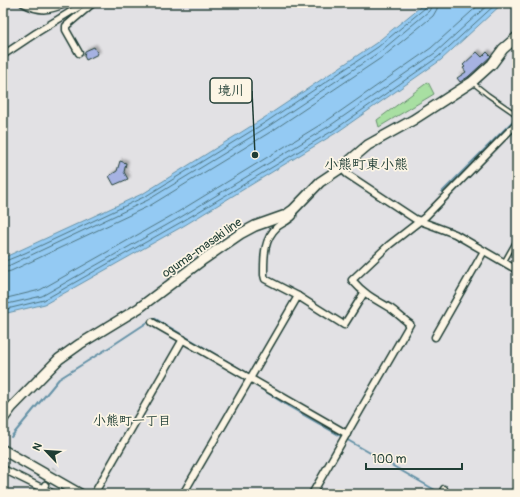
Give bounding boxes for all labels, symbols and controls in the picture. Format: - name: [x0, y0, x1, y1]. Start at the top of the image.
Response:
- callout: 境川: [210, 78, 252, 103]
- text: 境川: [218, 83, 244, 99]
- district label: 小熊町東小熊: [324, 156, 408, 173]
- street label: oguma-masaki line: [159, 215, 245, 281]
- district label: 小熊町一丁目: [93, 413, 171, 429]
- north arrow: [26, 431, 66, 471]
- text: N: [30, 440, 45, 453]
- scale bar: [366, 445, 462, 471]
- text: 100 m: [372, 452, 407, 467]

